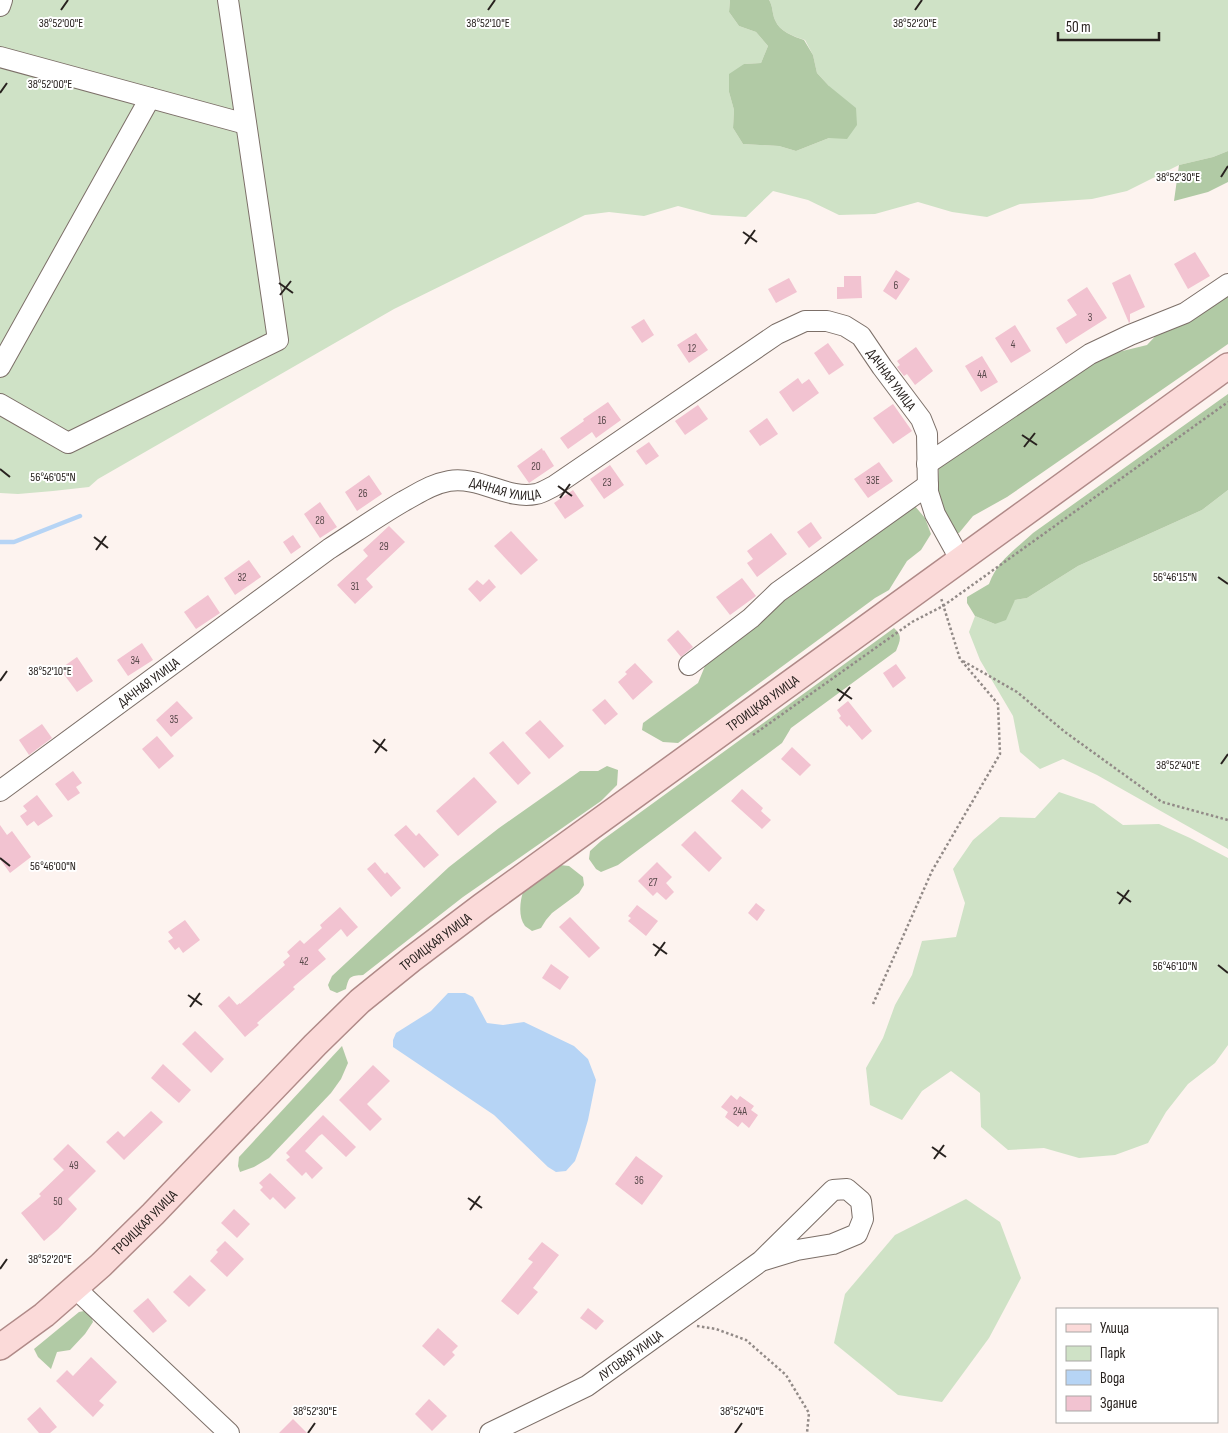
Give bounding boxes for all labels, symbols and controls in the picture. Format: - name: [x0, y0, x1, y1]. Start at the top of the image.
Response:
- scale bar: [1058, 10, 1159, 42]
- text: 38°52'00"E: [39, 16, 83, 31]
- text: 38°52'10"E: [466, 16, 510, 31]
- text: 38°52'20"E: [893, 16, 937, 31]
- text: 50 m: [1066, 18, 1091, 37]
- text: 38°52'00"E: [28, 77, 72, 92]
- text: 38°52'30"E: [1156, 170, 1200, 185]
- house number: 6: [894, 279, 899, 292]
- house number: 3: [1088, 311, 1093, 324]
- house number: 4: [1011, 338, 1016, 351]
- house number: 12: [688, 342, 697, 355]
- street label: ДАЧНАЯ УЛИЦА: [863, 345, 920, 415]
- house number: 4А: [977, 368, 987, 381]
- house number: 16: [598, 414, 607, 427]
- house number: 20: [531, 460, 541, 473]
- text: 56°46'05"N: [30, 470, 76, 485]
- street label: ДАЧНАЯ УЛИЦА: [468, 474, 543, 504]
- house number: 33Е: [866, 474, 880, 487]
- house number: 23: [602, 476, 612, 489]
- house number: 26: [358, 487, 368, 500]
- house number: 28: [315, 514, 325, 527]
- house number: 29: [379, 540, 389, 553]
- text: 56°46'15"N: [1153, 570, 1197, 585]
- house number: 32: [237, 571, 247, 584]
- house number: 31: [351, 580, 359, 593]
- street label: ДАЧНАЯ УЛИЦА: [114, 653, 184, 711]
- house number: 34: [130, 654, 140, 667]
- text: 38°52'10"E: [28, 664, 72, 679]
- street label: ТРОИЦКАЯ УЛИЦА: [723, 671, 803, 735]
- house number: 35: [169, 713, 179, 726]
- text: 38°52'40"E: [1156, 758, 1200, 773]
- text: 56°46'00"N: [30, 859, 76, 874]
- house number: 27: [649, 876, 658, 889]
- street label: ТРОИЦКАЯ УЛИЦА: [396, 909, 475, 975]
- house number: 42: [299, 955, 309, 968]
- text: 56°46'10"N: [1153, 959, 1197, 974]
- house number: 24А: [733, 1105, 747, 1118]
- house number: 49: [69, 1159, 79, 1172]
- house number: 36: [634, 1174, 644, 1187]
- street label: ТРОИЦКАЯ УЛИЦА: [108, 1186, 181, 1259]
- house number: 50: [53, 1195, 63, 1208]
- text: 38°52'20"E: [28, 1252, 72, 1267]
- legend: [1056, 1308, 1218, 1423]
- text: Улица: [1100, 1319, 1129, 1338]
- street label: ЛУГОВАЯ УЛИЦА: [594, 1326, 667, 1385]
- text: Парк: [1100, 1344, 1126, 1363]
- text: Вода: [1100, 1369, 1125, 1388]
- text: Здание: [1100, 1394, 1137, 1413]
- text: 38°52'30"E: [293, 1404, 337, 1419]
- text: 38°52'40"E: [720, 1404, 764, 1419]

